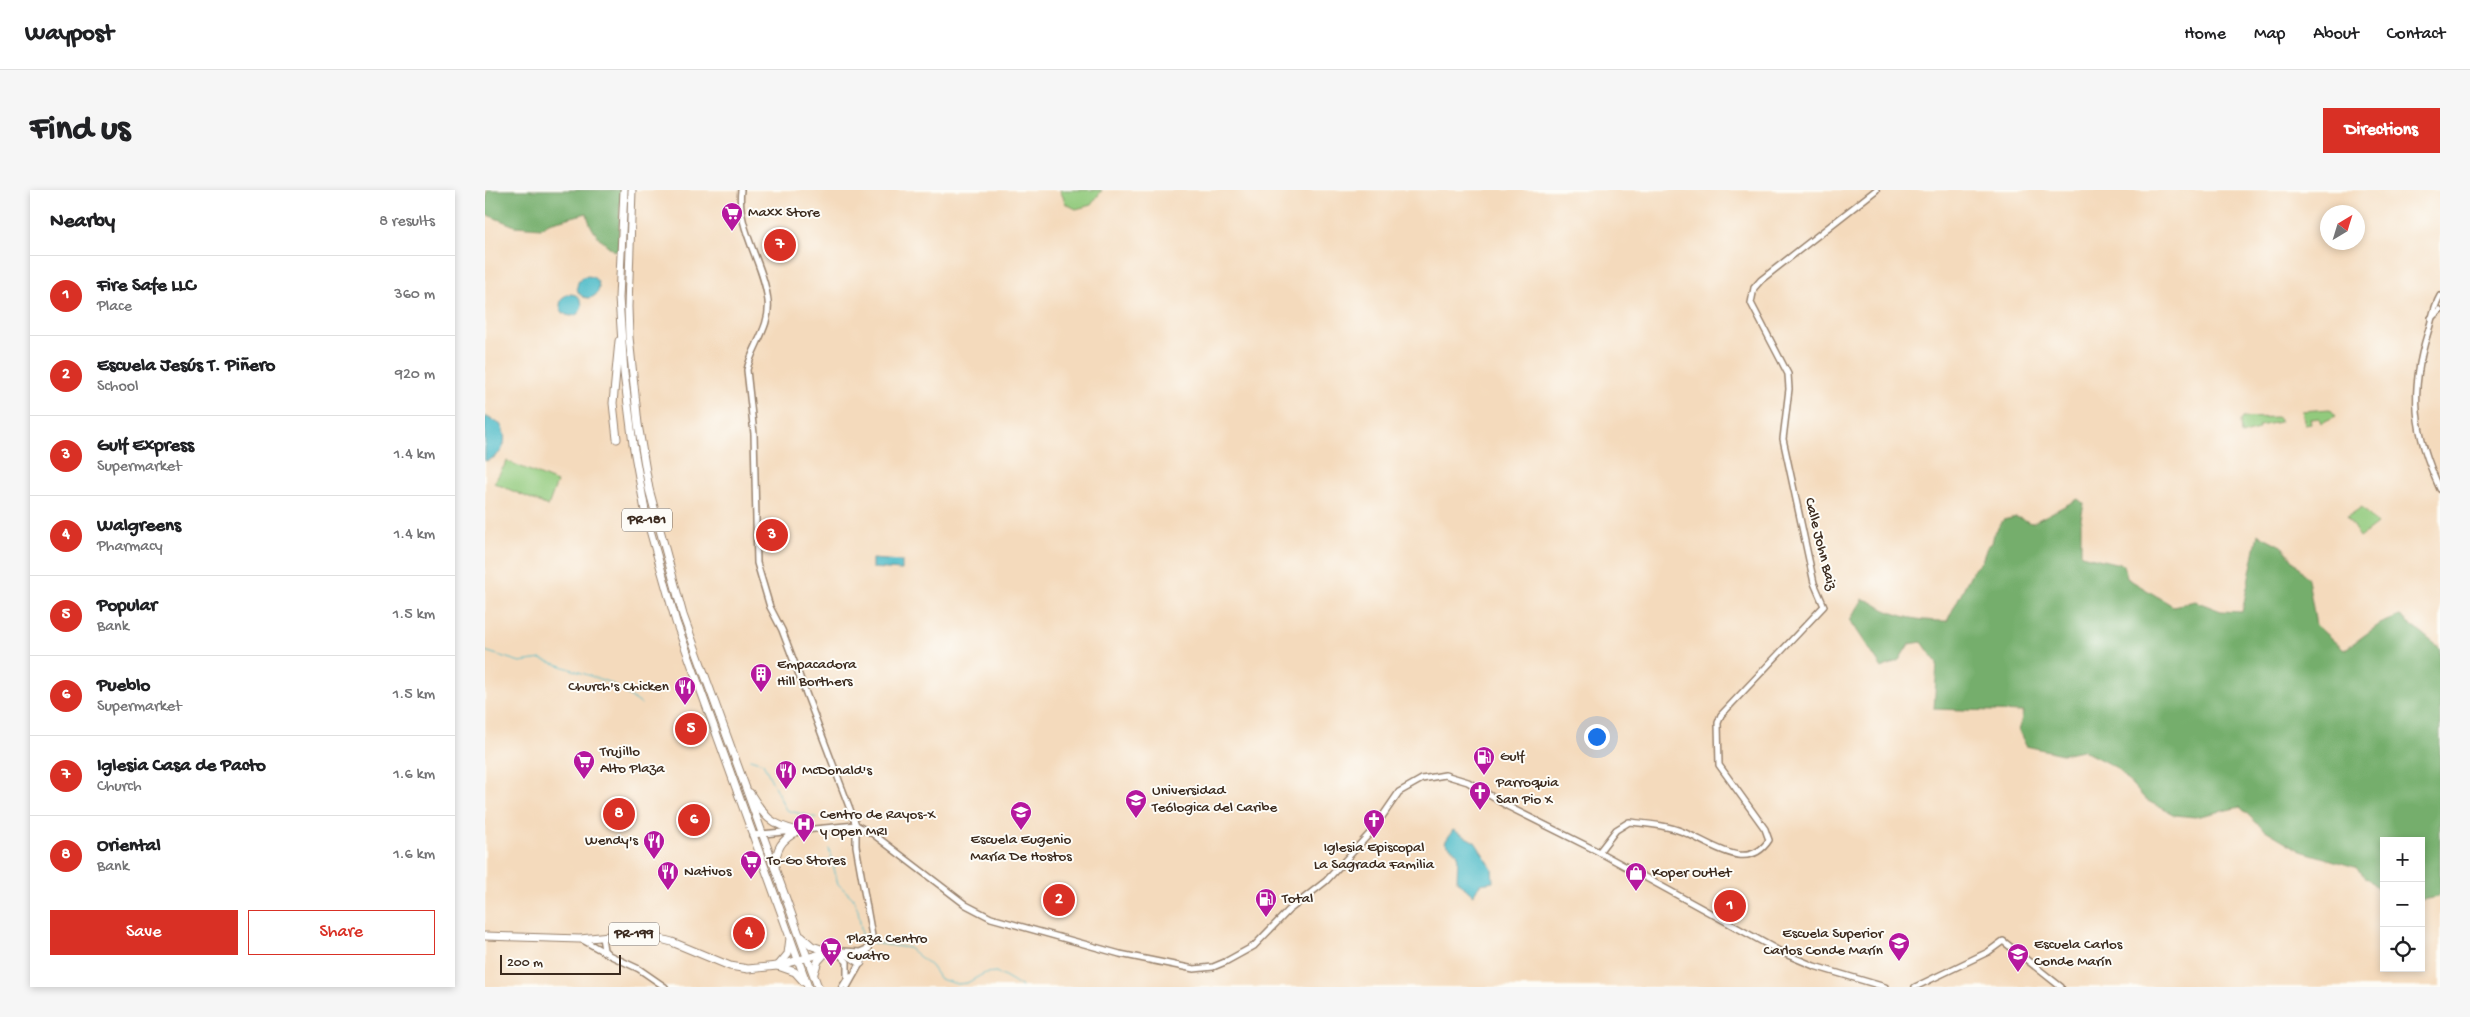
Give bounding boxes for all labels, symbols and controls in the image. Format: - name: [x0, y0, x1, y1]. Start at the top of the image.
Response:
- text: Waypost: [25, 20, 113, 49]
- text: Home: [2184, 24, 2226, 45]
- text: Map: [2254, 24, 2285, 45]
- text: About: [2313, 24, 2359, 45]
- text: Contact: [2387, 24, 2445, 45]
- button: Directions: [2323, 108, 2440, 153]
- text: Find us: [30, 110, 130, 151]
- supermarket icon: Maxx Store: [720, 201, 744, 232]
- place label: Maxx Store: [748, 204, 820, 222]
- north arrow: [2320, 205, 2365, 250]
- text: Nearby: [50, 210, 115, 235]
- text: 8 results: [379, 213, 435, 232]
- pin: 7: [764, 226, 796, 264]
- text: Fire Safe LLC: [97, 275, 196, 298]
- text: 1: [63, 286, 69, 305]
- text: 360 m: [394, 286, 435, 305]
- text: Place: [97, 298, 132, 317]
- text: Escuela Jesús T. Piñero: [97, 355, 275, 378]
- text: 2: [62, 366, 70, 385]
- text: 920 m: [395, 366, 435, 385]
- text: School: [97, 378, 139, 397]
- text: Gulf Express: [97, 435, 194, 458]
- text: 3: [62, 446, 70, 465]
- text: 1.4 km: [394, 446, 435, 465]
- text: Supermarket: [97, 458, 182, 477]
- street label: Calle John Baiz: [1800, 496, 1840, 592]
- road number: PR-181: [622, 508, 672, 532]
- text: Walgreens: [97, 515, 181, 538]
- pin: 3: [756, 516, 788, 554]
- text: 4: [62, 526, 70, 545]
- text: 1.4 km: [394, 526, 435, 545]
- text: Pharmacy: [97, 538, 163, 557]
- text: Popular: [97, 595, 157, 618]
- text: 5: [62, 606, 70, 625]
- text: 1.5 km: [393, 606, 435, 625]
- text: Bank: [97, 618, 129, 637]
- place label: Empacadora Hill Borthers: [777, 656, 857, 691]
- building icon: Empacadora Hill Borthers: [749, 662, 773, 693]
- text: Pueblo: [97, 675, 150, 698]
- restaurant icon: Church's Chicken: [673, 675, 697, 706]
- place label: Church's Chicken: [568, 678, 669, 696]
- text: 6: [62, 686, 70, 705]
- text: 1.5 km: [393, 686, 435, 705]
- text: Supermarket: [97, 698, 182, 717]
- pin: 5: [675, 710, 707, 748]
- your location: [1584, 724, 1610, 750]
- place label: Trujillo Alto Plaza: [599, 743, 665, 778]
- fuel station icon: Gulf: [1472, 745, 1496, 776]
- place label: Gulf: [1500, 748, 1526, 766]
- supermarket icon: Trujillo Alto Plaza: [572, 749, 596, 780]
- text: Iglesia Casa de Pacto: [97, 755, 266, 778]
- restaurant icon: McDonald's: [774, 759, 798, 790]
- place label: McDonald's: [802, 762, 872, 780]
- text: 7: [62, 766, 70, 785]
- text: 1.6 km: [393, 766, 435, 785]
- place label: Parroquia San Pio X: [1495, 774, 1559, 809]
- text: Church: [97, 778, 141, 797]
- church icon: Parroquia San Pio X: [1468, 780, 1492, 811]
- place label: Universidad Teólogica del Caribe: [1151, 782, 1277, 817]
- school or university icon: Universidad Teólogica del Caribe: [1124, 788, 1148, 819]
- pin: 8: [603, 795, 635, 833]
- school or university icon: Escuela Eugenio María De Hostos: [1009, 800, 1033, 831]
- pin: 6: [678, 801, 710, 839]
- place label: Centro de Rayos-X y Open MRI: [820, 806, 936, 841]
- church icon: Iglesia Episcopal La Sagrada Familia: [1362, 808, 1386, 839]
- hospital icon: Centro de Rayos-X y Open MRI: [792, 812, 816, 843]
- restaurant icon: Wendy's: [642, 829, 666, 860]
- place label: Escuela Eugenio María De Hostos: [970, 831, 1072, 866]
- place label: Wendy's: [585, 832, 638, 850]
- text: Oriental: [97, 835, 161, 858]
- map controls: [2380, 837, 2425, 972]
- button: +: [2380, 837, 2425, 882]
- place label: Iglesia Episcopal La Sagrada Familia: [1314, 839, 1435, 874]
- text: 8: [62, 846, 70, 865]
- text: 1.6 km: [393, 846, 435, 865]
- supermarket icon: To-Go Stores: [739, 849, 763, 880]
- place label: To-Go Stores: [766, 852, 846, 870]
- text: Bank: [97, 858, 129, 877]
- restaurant icon: Nativos: [656, 860, 680, 891]
- shop icon: Koper Outlet: [1624, 861, 1648, 892]
- place label: Nativos: [684, 863, 732, 881]
- place label: Koper Outlet: [1652, 864, 1733, 882]
- pin: 2: [1043, 881, 1075, 919]
- button: −: [2380, 882, 2425, 927]
- fuel station icon: Total: [1254, 887, 1278, 918]
- pin: 1: [1714, 887, 1746, 925]
- place label: Total: [1281, 890, 1313, 908]
- button: Save: [50, 910, 238, 955]
- button: Share: [248, 910, 435, 955]
- pin: 4: [733, 914, 765, 952]
- road number: PR-199: [609, 922, 659, 946]
- place label: Escuela Superior Carlos Conde Marín: [1764, 925, 1885, 960]
- button: locate: [2380, 927, 2425, 972]
- place label: Plaza Centro Cuatro: [846, 930, 928, 965]
- school or university icon: Escuela Superior Carlos Conde Marín: [1887, 931, 1911, 962]
- supermarket icon: Plaza Centro Cuatro: [819, 936, 843, 967]
- place label: Escuela Carlos Conde Marín: [2034, 936, 2123, 971]
- school or university icon: Escuela Carlos Conde Marín: [2006, 942, 2030, 973]
- scale bar: [500, 952, 621, 975]
- text: 200 m: [507, 955, 543, 972]

